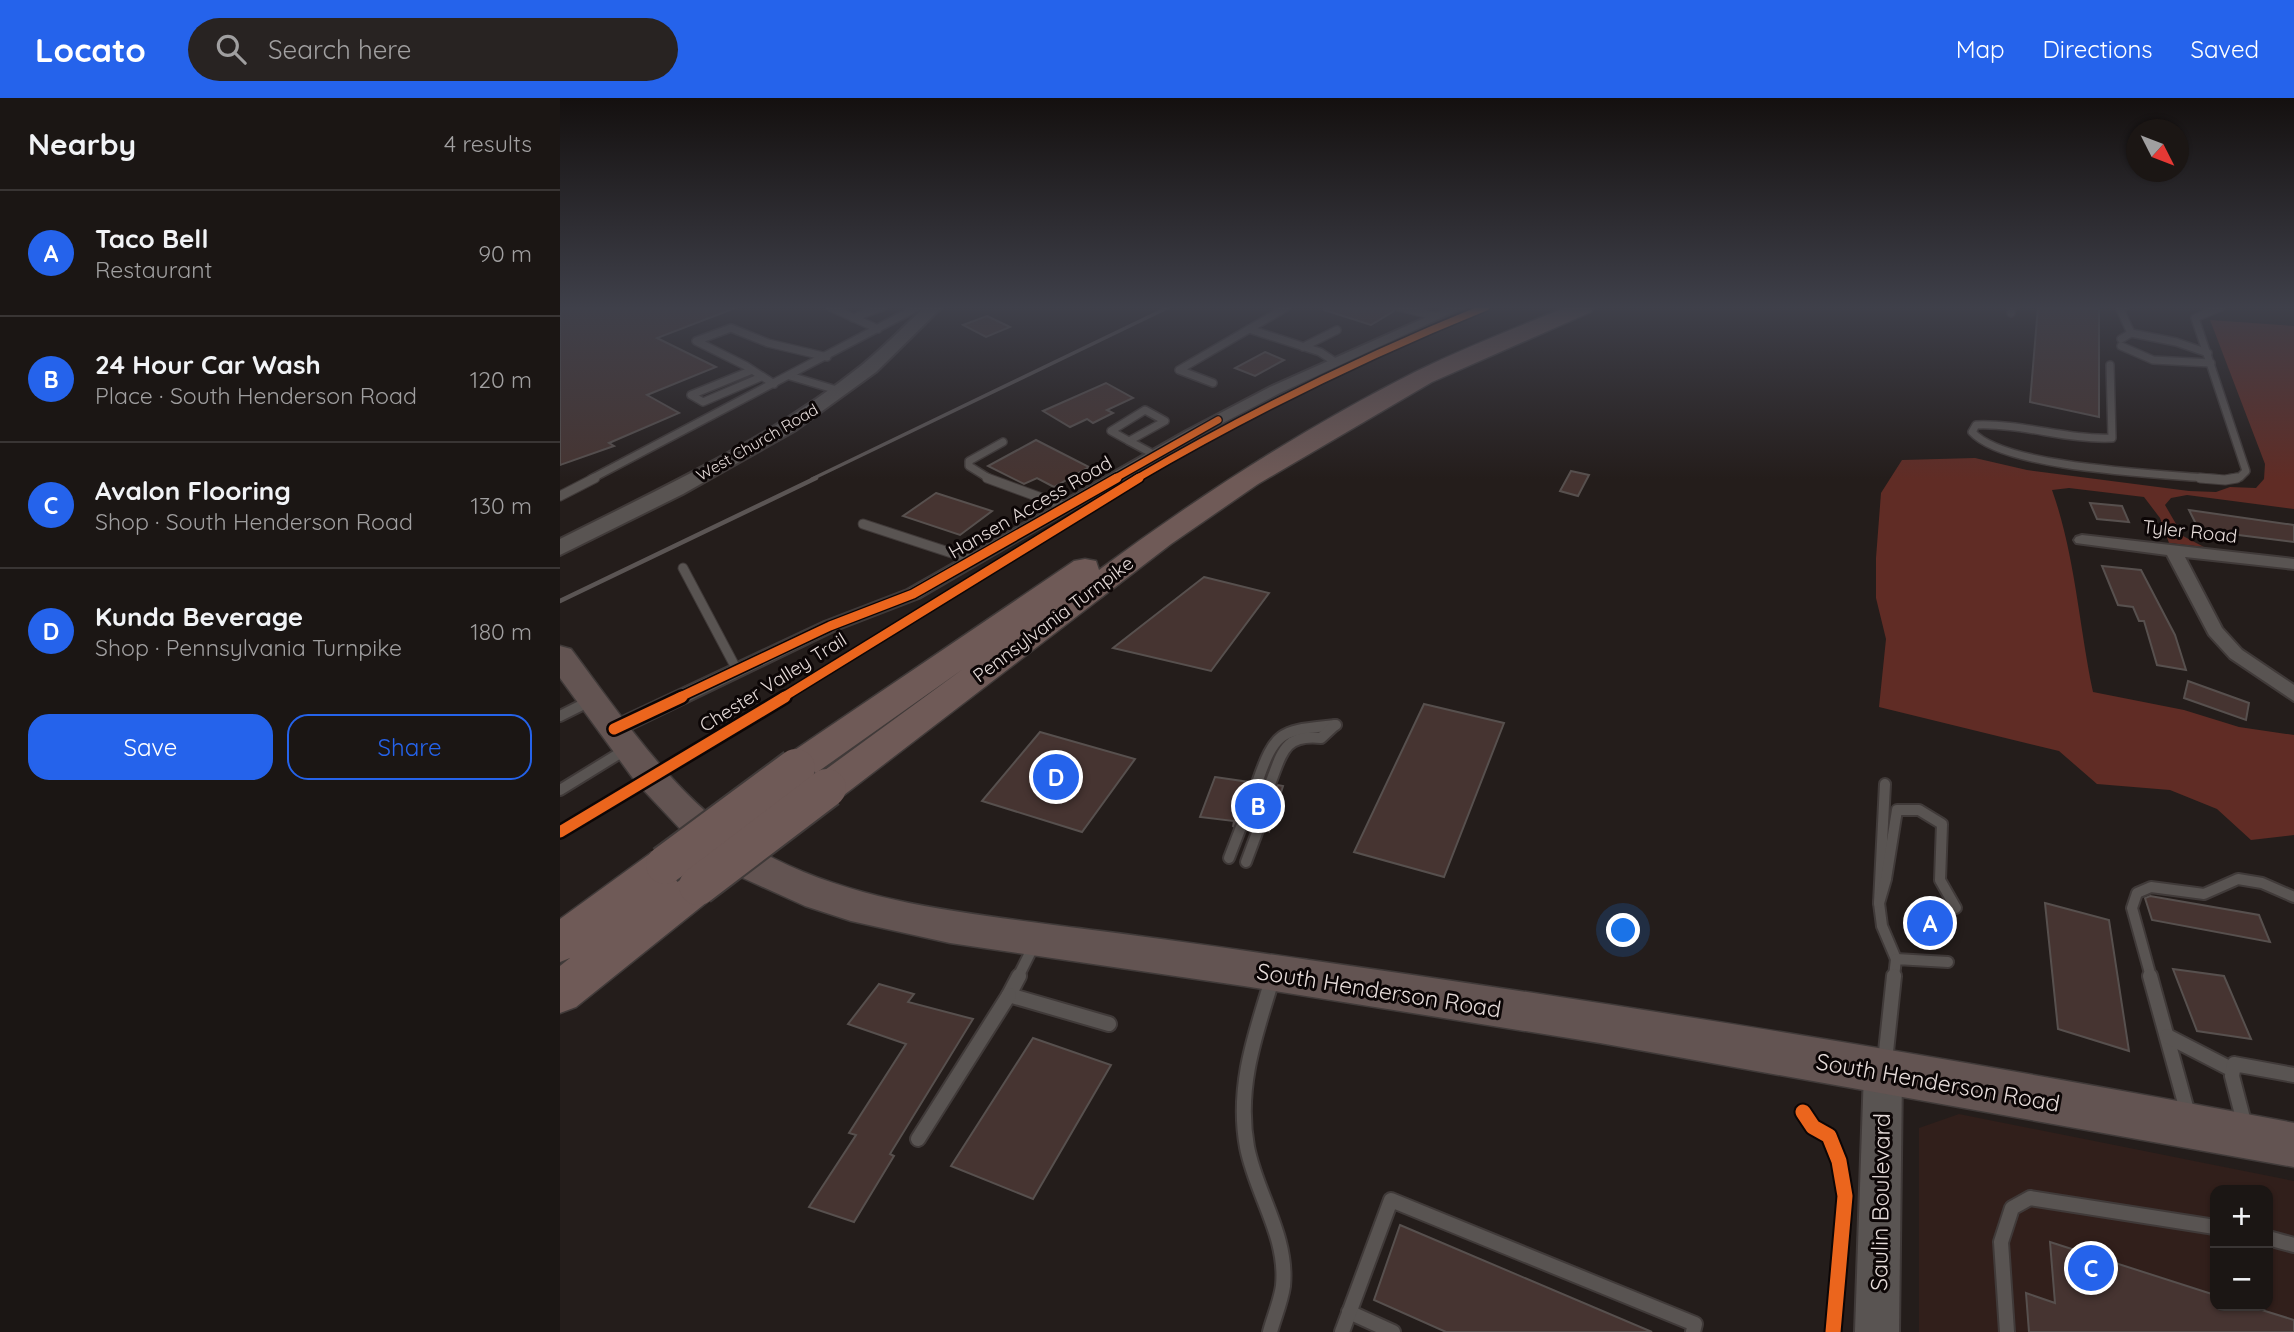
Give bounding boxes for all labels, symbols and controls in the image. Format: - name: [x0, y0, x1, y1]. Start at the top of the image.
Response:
- search box: [188, 18, 678, 81]
- text: Locato: [35, 29, 146, 70]
- icon: search: [212, 30, 250, 68]
- text: Search here: [268, 33, 411, 66]
- text: Map: [1956, 34, 2005, 64]
- text: Directions: [2043, 34, 2153, 64]
- text: Saved: [2191, 34, 2259, 64]
- north arrow: [2126, 119, 2189, 182]
- text: Nearby: [28, 125, 136, 163]
- text: 4 results: [444, 129, 532, 158]
- text: Taco Bell: [95, 222, 208, 255]
- text: A: [44, 239, 58, 268]
- text: 90 m: [478, 239, 532, 268]
- text: Restaurant: [95, 255, 212, 284]
- text: 24 Hour Car Wash: [95, 348, 321, 381]
- text: B: [43, 365, 59, 394]
- text: 120 m: [470, 365, 532, 394]
- text: Place · South Henderson Road: [95, 381, 417, 410]
- street label: West Church Road: [692, 399, 822, 485]
- street label: Hansen Access Road: [944, 450, 1116, 564]
- text: Avalon Flooring: [95, 474, 291, 507]
- text: C: [44, 491, 58, 520]
- text: 130 m: [470, 491, 532, 520]
- text: Shop · South Henderson Road: [95, 507, 413, 536]
- street label: Tyler Road: [2141, 514, 2239, 548]
- street label: Pennsylvania Turnpike: [968, 551, 1138, 687]
- text: Kunda Beverage: [95, 600, 303, 633]
- text: D: [43, 617, 59, 646]
- text: 180 m: [470, 617, 532, 646]
- street label: Chester Valley Trail: [695, 627, 851, 737]
- text: Shop · Pennsylvania Turnpike: [95, 633, 402, 662]
- button: Save: [28, 714, 273, 780]
- button: Share: [287, 714, 532, 780]
- pin: D: [1033, 751, 1079, 803]
- pin: B: [1235, 780, 1281, 832]
- pin: A: [1907, 897, 1953, 949]
- your location: [1606, 913, 1640, 947]
- street label: South Henderson Road: [1255, 956, 1503, 1024]
- street label: South Henderson Road: [1814, 1046, 2062, 1118]
- street label: Saulin Boulevard: [1864, 1113, 1896, 1291]
- map controls: [2210, 1185, 2273, 1311]
- button: +: [2210, 1185, 2273, 1248]
- pin: C: [2068, 1242, 2114, 1294]
- button: −: [2210, 1248, 2273, 1311]

